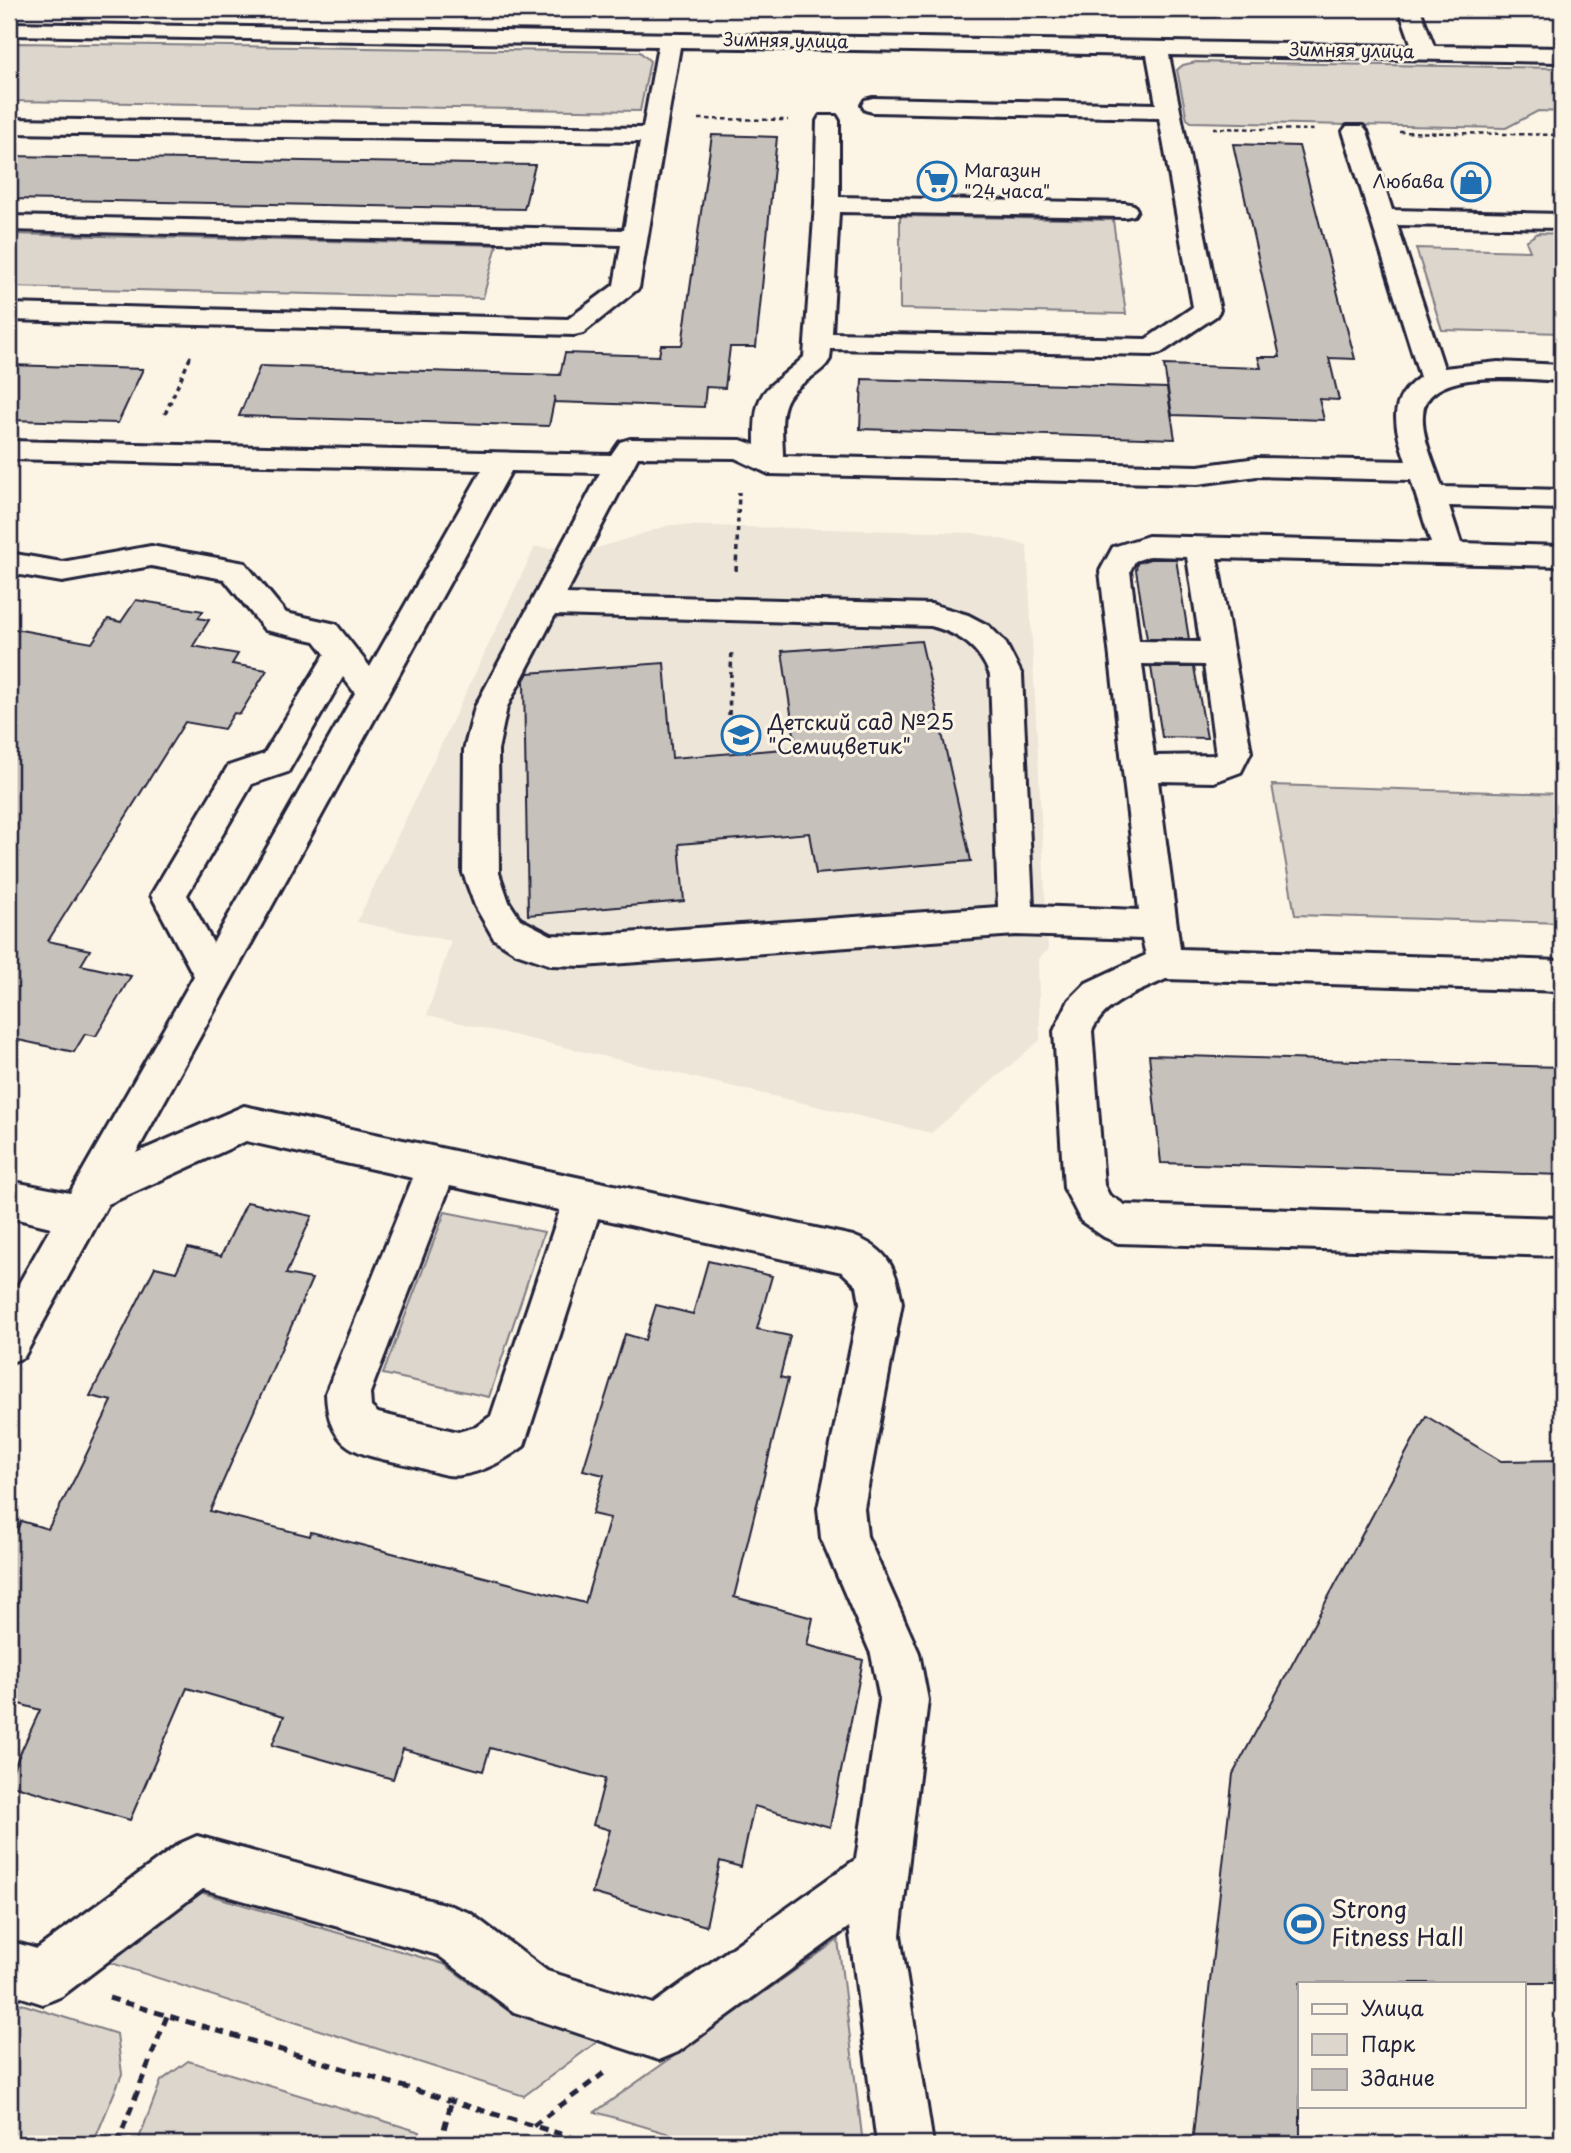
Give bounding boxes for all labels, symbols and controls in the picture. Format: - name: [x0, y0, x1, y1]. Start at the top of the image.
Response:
- street label: Зимняя улица: [723, 25, 849, 54]
- street label: Зимняя улица: [1289, 35, 1415, 64]
- place label: Магазин "24 часа": [964, 156, 1050, 204]
- supermarket icon: Магазин "24 часа": [916, 160, 958, 202]
- shop icon: Любава: [1450, 161, 1492, 203]
- place label: Любава: [1373, 167, 1445, 194]
- place label: Детский сад №25 "Семицветик": [767, 705, 954, 761]
- school or university icon: Детский сад №25 "Семицветик": [720, 714, 762, 756]
- place label: Strong Fitness Hall: [1331, 1890, 1464, 1954]
- sports icon: Strong Fitness Hall: [1283, 1903, 1325, 1945]
- legend: [1298, 1982, 1526, 2108]
- text: Улица: [1361, 1991, 1424, 2023]
- text: Парк: [1361, 2027, 1416, 2059]
- text: Здание: [1361, 2061, 1435, 2093]

